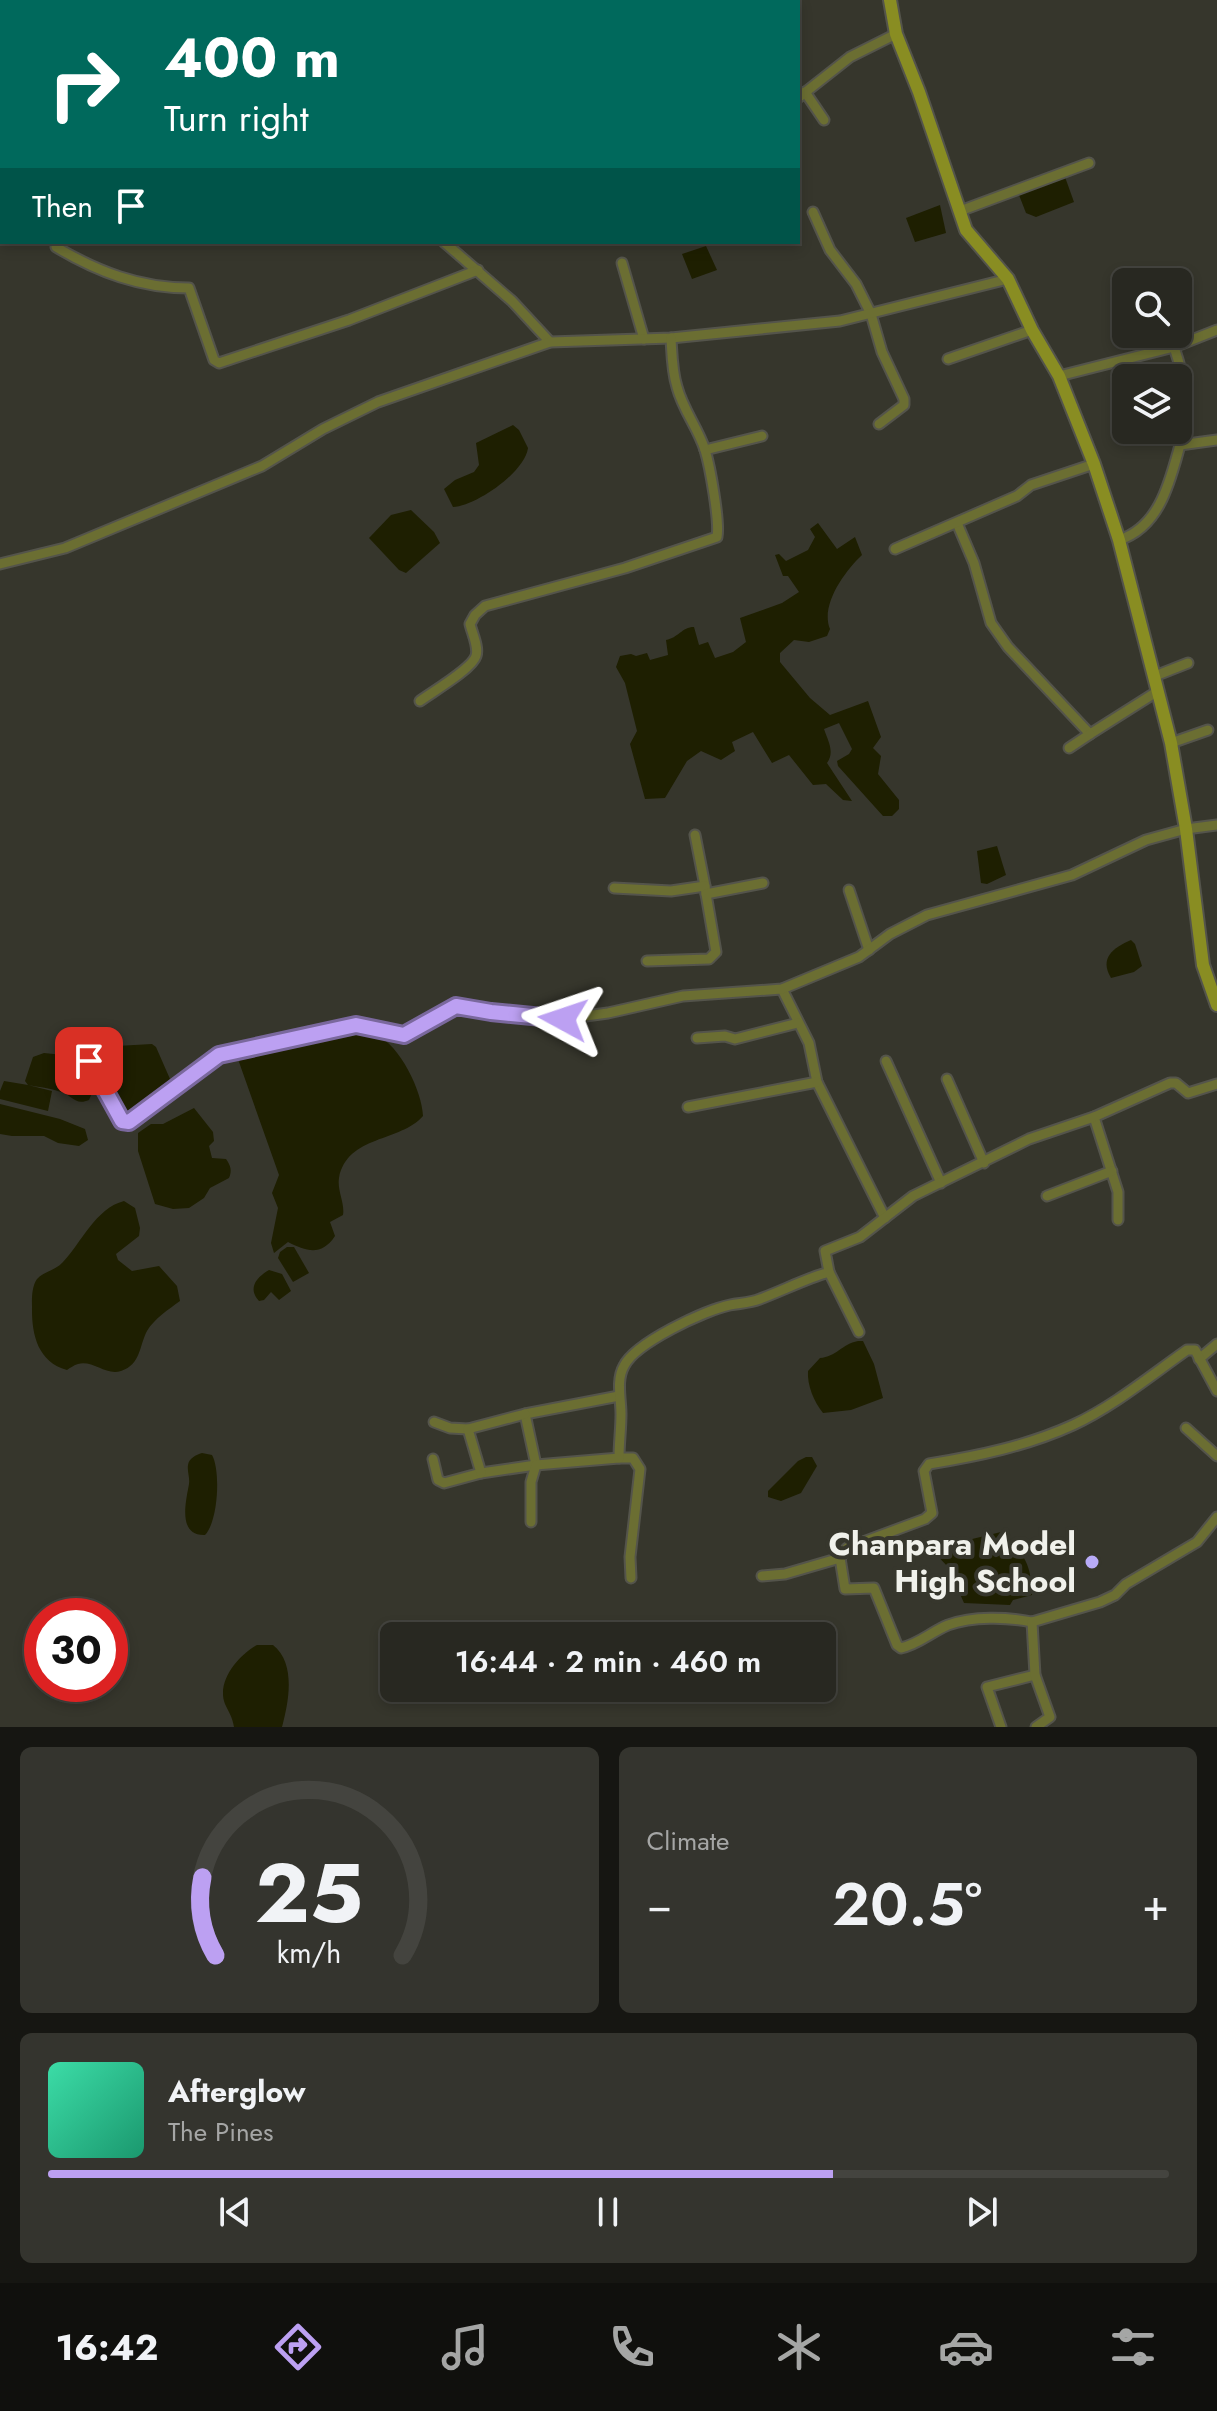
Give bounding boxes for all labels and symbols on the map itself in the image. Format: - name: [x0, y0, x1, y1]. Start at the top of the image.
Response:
- position arrow: [521, 977, 605, 1061]
- pin: [55, 1027, 123, 1095]
- place label: Chanpara Model High School: [829, 1521, 1076, 1604]
- marker: Chanpara Model High School: [1083, 1553, 1101, 1571]
- speed limit sign: 30: [24, 1598, 128, 1702]

